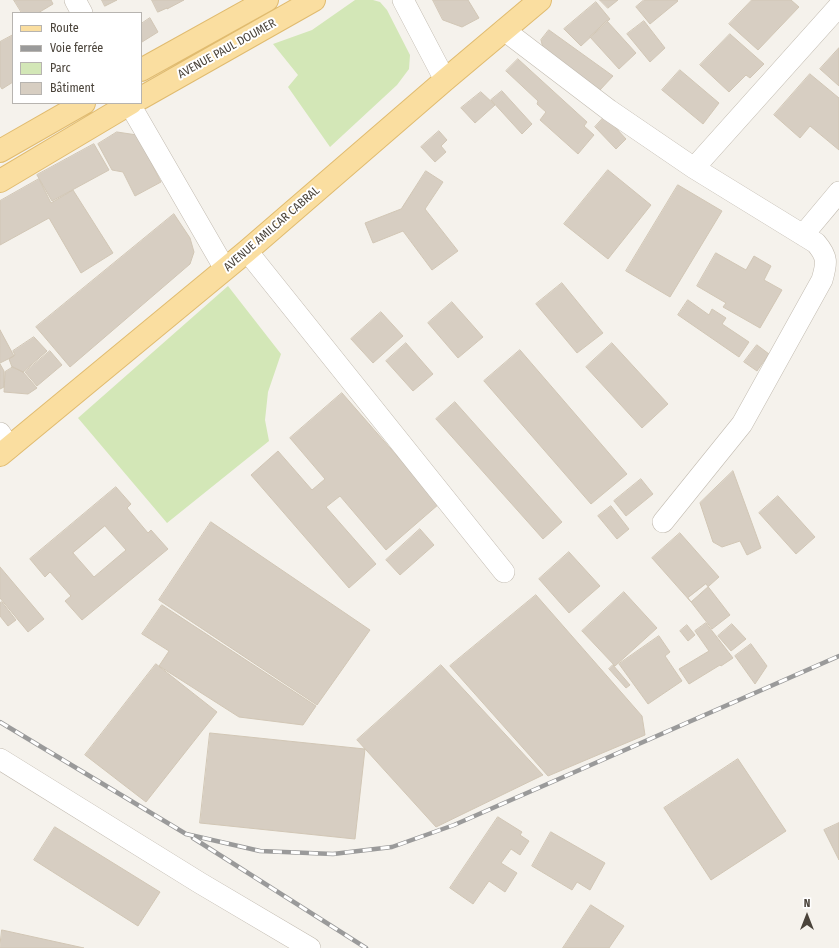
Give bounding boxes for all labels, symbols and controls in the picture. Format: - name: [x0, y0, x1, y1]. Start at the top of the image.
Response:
- legend: [12, 12, 142, 104]
- street label: AVENUE PAUL DOUMER: [175, 16, 279, 82]
- text: Route: [50, 21, 79, 35]
- text: Voie ferrée: [50, 41, 103, 55]
- text: Parc: [50, 61, 71, 75]
- text: Bâtiment: [50, 81, 95, 95]
- street label: AVENUE AMILCAR CABRAL: [221, 183, 323, 275]
- north arrow: [787, 896, 827, 936]
- text: N: [804, 897, 810, 910]

